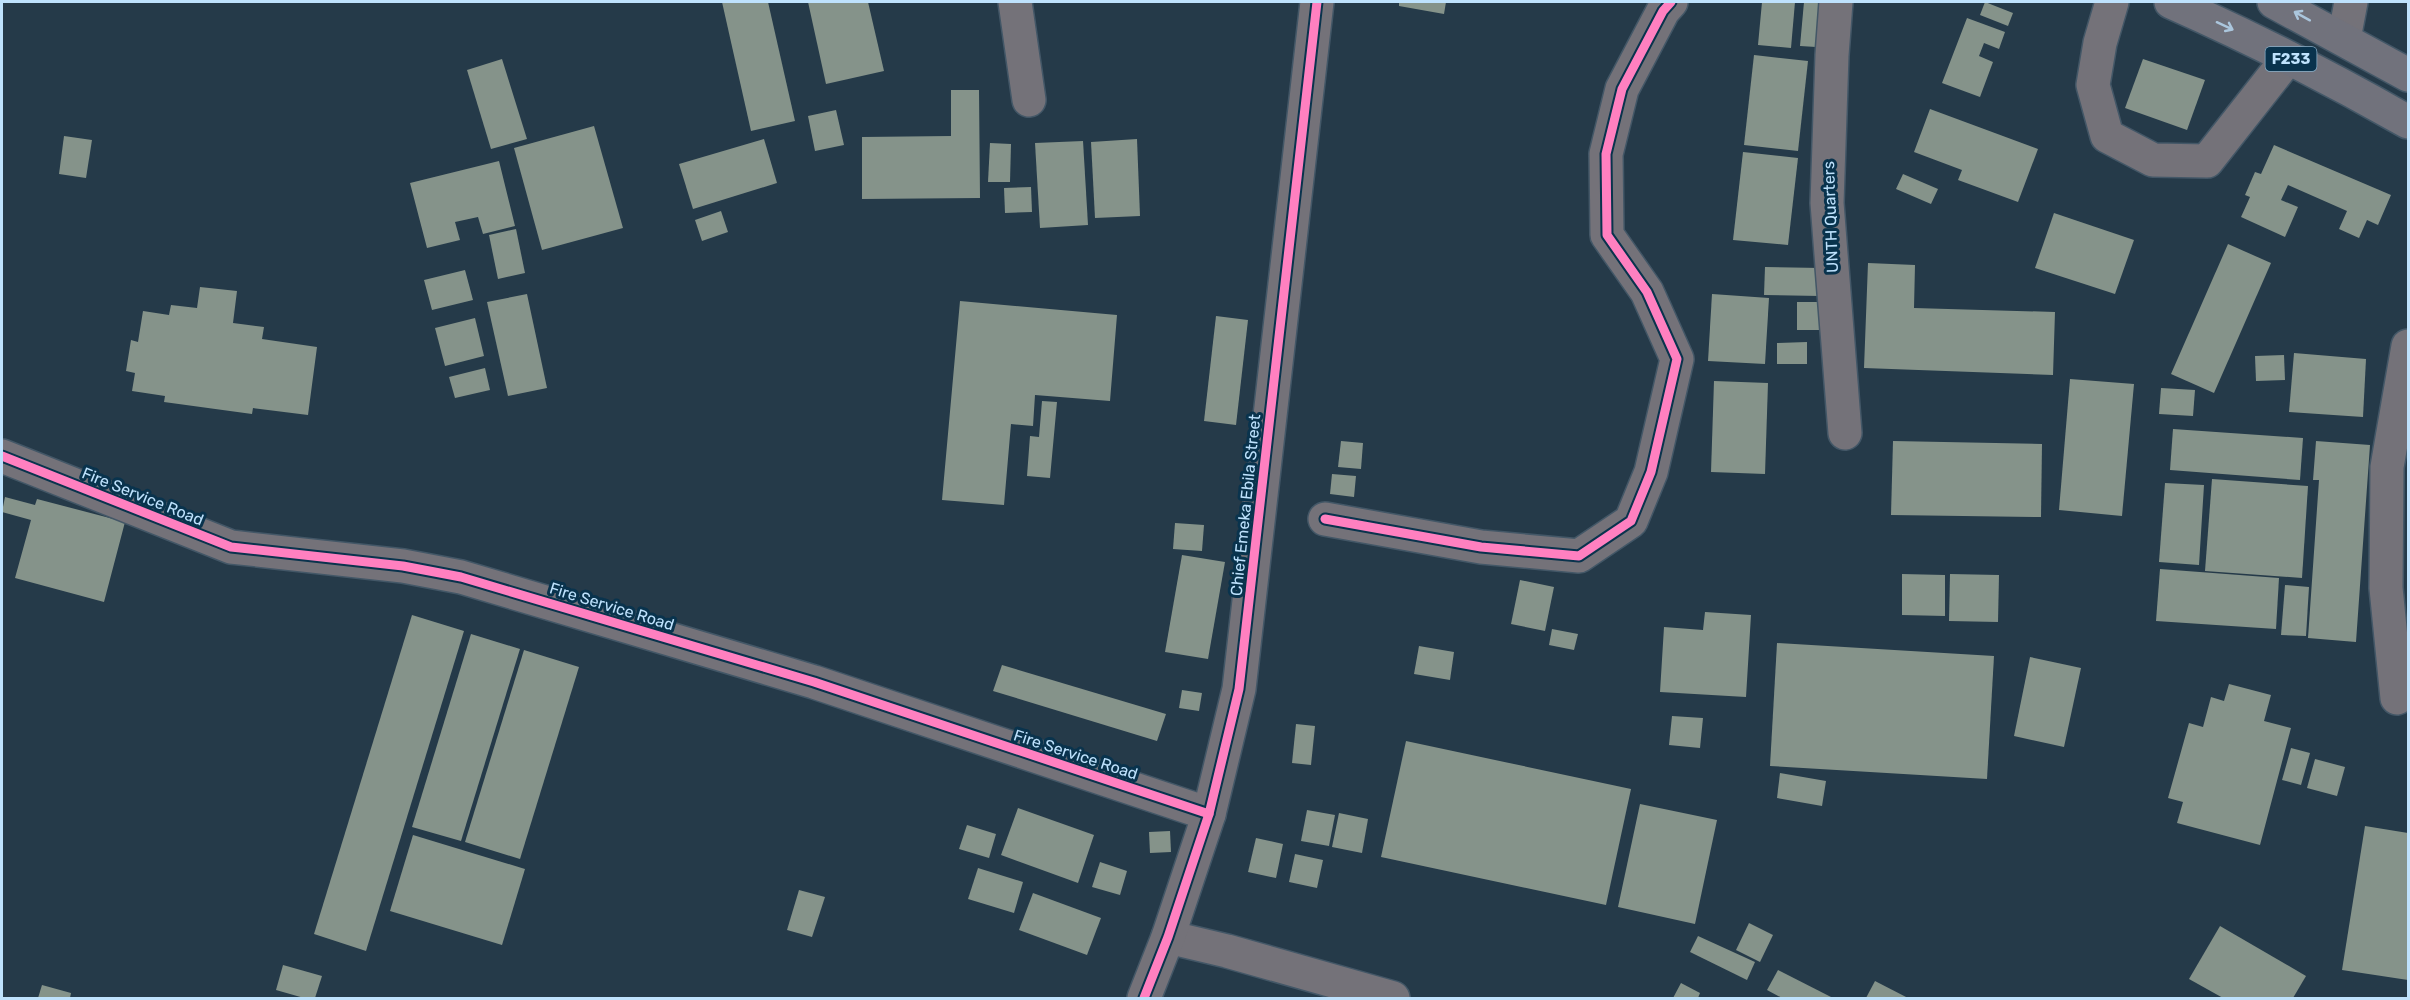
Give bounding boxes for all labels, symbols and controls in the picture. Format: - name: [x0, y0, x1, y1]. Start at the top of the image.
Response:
- one-way arrow: [2294, 10, 2312, 21]
- one-way arrow: [2215, 20, 2233, 32]
- road number: F233: [2266, 47, 2316, 71]
- street label: UNTH Quarters: [1819, 161, 1842, 273]
- street label: Chief Emeka Ebila Street: [1227, 413, 1264, 597]
- street label: Fire Service Road: [79, 463, 206, 530]
- street label: Fire Service Road: [547, 578, 676, 634]
- street label: Fire Service Road: [1011, 725, 1140, 784]

